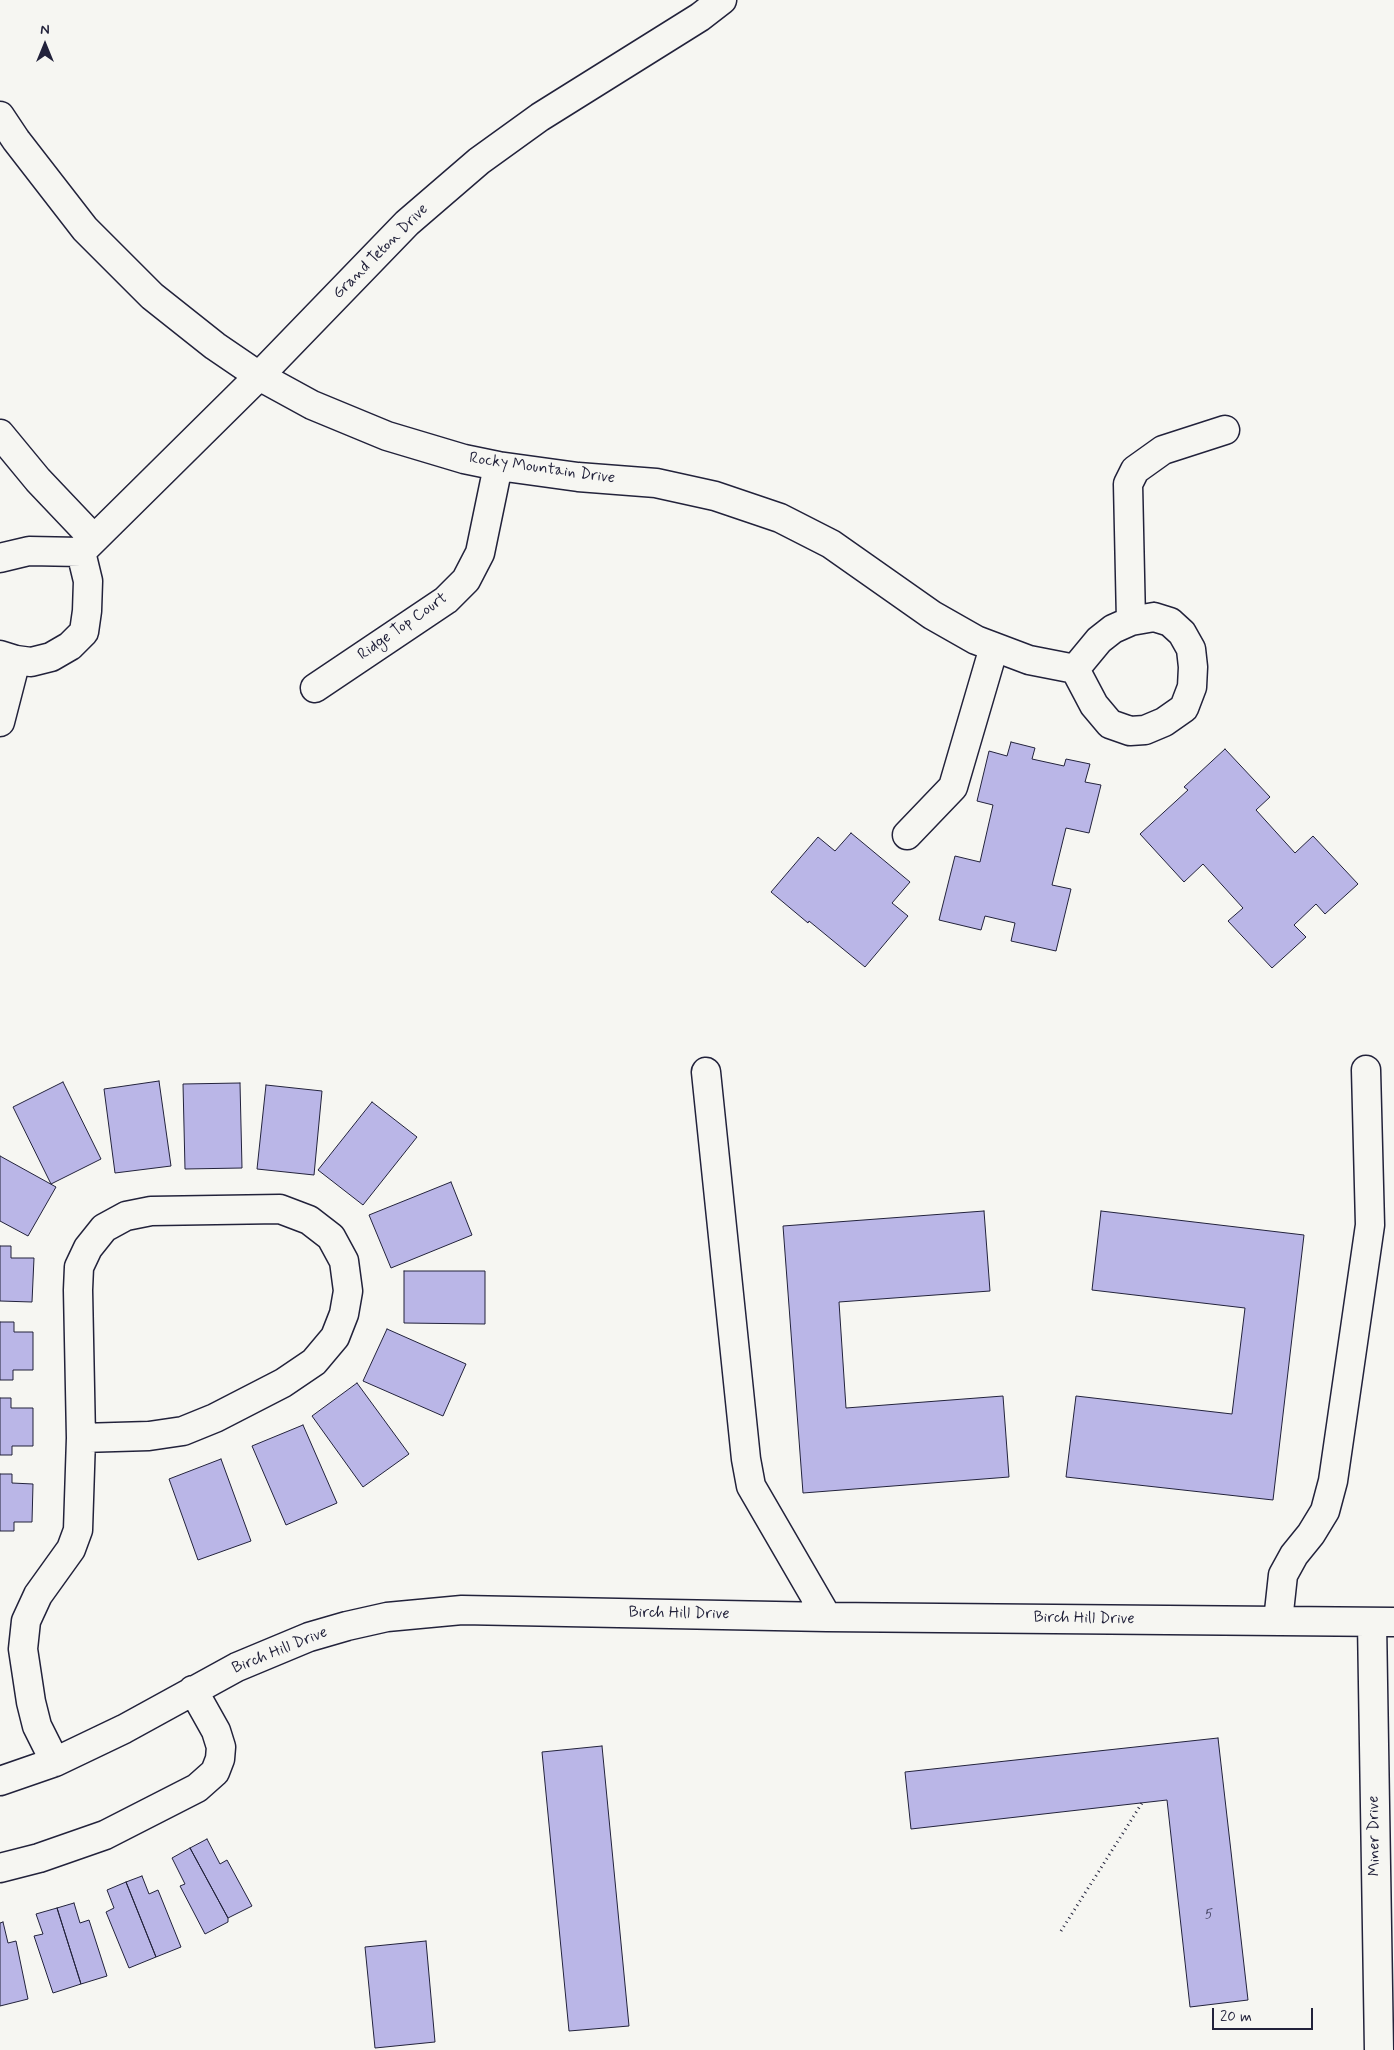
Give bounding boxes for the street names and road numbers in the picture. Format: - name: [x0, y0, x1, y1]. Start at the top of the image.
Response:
- street label: Grand Teton Drive: [329, 200, 433, 304]
- street label: Rocky Mountain Drive: [468, 449, 616, 489]
- street label: Ridge Top Court: [354, 589, 452, 665]
- street label: Birch Hill Drive: [628, 1604, 730, 1624]
- street label: Birch Hill Drive: [1033, 1609, 1135, 1629]
- street label: Birch Hill Drive: [230, 1623, 330, 1679]
- street label: Miner Drive: [1365, 1795, 1385, 1877]

